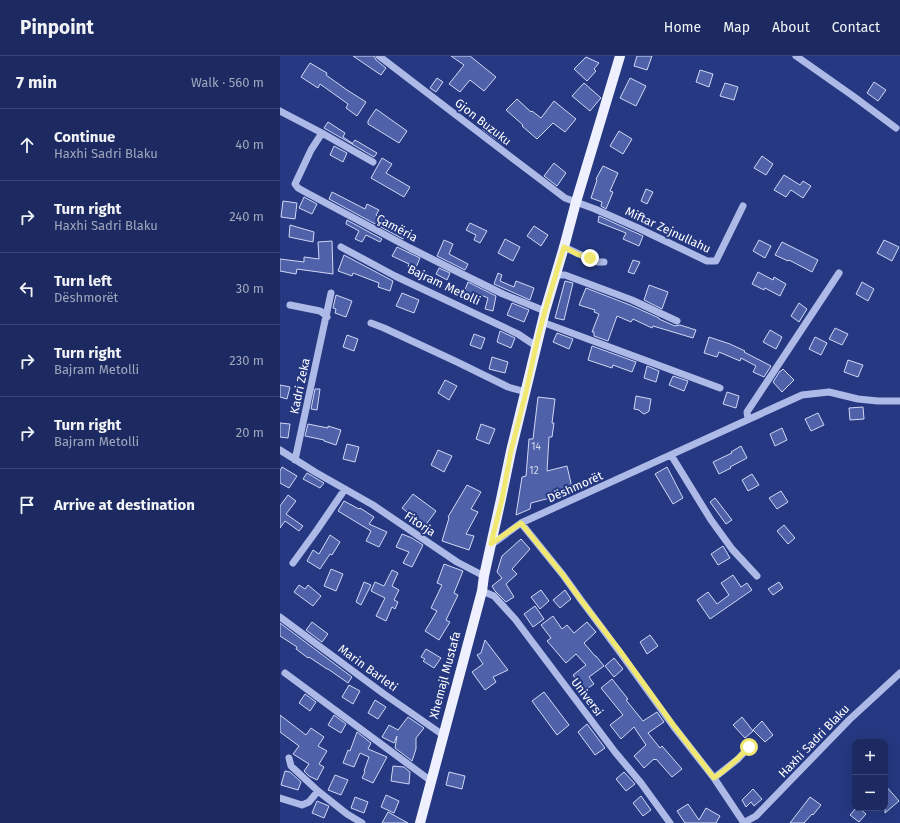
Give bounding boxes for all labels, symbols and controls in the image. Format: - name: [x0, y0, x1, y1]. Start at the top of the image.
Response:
- text: Pinpoint: [20, 16, 94, 39]
- text: Home: [664, 19, 701, 36]
- text: Map: [723, 19, 750, 36]
- text: About: [772, 19, 810, 36]
- text: Contact: [832, 19, 880, 36]
- text: 7 min: [16, 72, 57, 93]
- text: Walk · 560 m: [191, 75, 264, 90]
- street label: Gjon Buzuku: [452, 96, 514, 148]
- text: Continue: [54, 128, 115, 146]
- icon: ahead: [16, 134, 38, 156]
- text: 40 m: [235, 137, 264, 152]
- text: Haxhi Sadri Blaku: [54, 146, 158, 161]
- text: Turn right: [54, 200, 121, 218]
- street label: Miftar Zejnullahu: [623, 204, 713, 256]
- icon: right: [16, 206, 38, 228]
- text: 240 m: [229, 209, 264, 224]
- street label: Çamëria: [374, 211, 420, 245]
- text: Haxhi Sadri Blaku: [54, 218, 158, 233]
- route end: [581, 249, 599, 267]
- street label: Bajram Metolli: [405, 262, 483, 308]
- text: Turn left: [54, 272, 112, 290]
- icon: left: [16, 278, 38, 300]
- text: 30 m: [236, 281, 264, 296]
- text: Dëshmorët: [54, 290, 118, 305]
- text: Turn right: [54, 344, 121, 362]
- icon: right: [16, 350, 38, 372]
- text: 230 m: [229, 353, 264, 368]
- street label: Kadri Zeka: [287, 357, 313, 415]
- text: Bajram Metolli: [54, 362, 139, 377]
- text: Turn right: [54, 416, 121, 434]
- icon: right: [16, 422, 38, 444]
- text: 20 m: [236, 425, 264, 440]
- text: Bajram Metolli: [54, 434, 139, 449]
- house number: 14: [531, 441, 542, 453]
- house number: 12: [529, 465, 539, 477]
- street label: Dëshmorët: [545, 468, 606, 505]
- icon: arrive: [16, 494, 38, 516]
- text: Arrive at destination: [54, 496, 195, 514]
- street label: Fitorja: [402, 509, 438, 539]
- street label: Xhemajl Mustafa: [427, 630, 463, 720]
- street label: Marin Barleti: [335, 642, 401, 694]
- street label: Universi: [568, 675, 606, 719]
- street label: Haxhi Sadri Blaku: [776, 702, 852, 780]
- route start: [740, 738, 758, 756]
- map controls: [852, 739, 888, 811]
- button: +: [852, 739, 888, 775]
- button: −: [852, 775, 888, 811]

